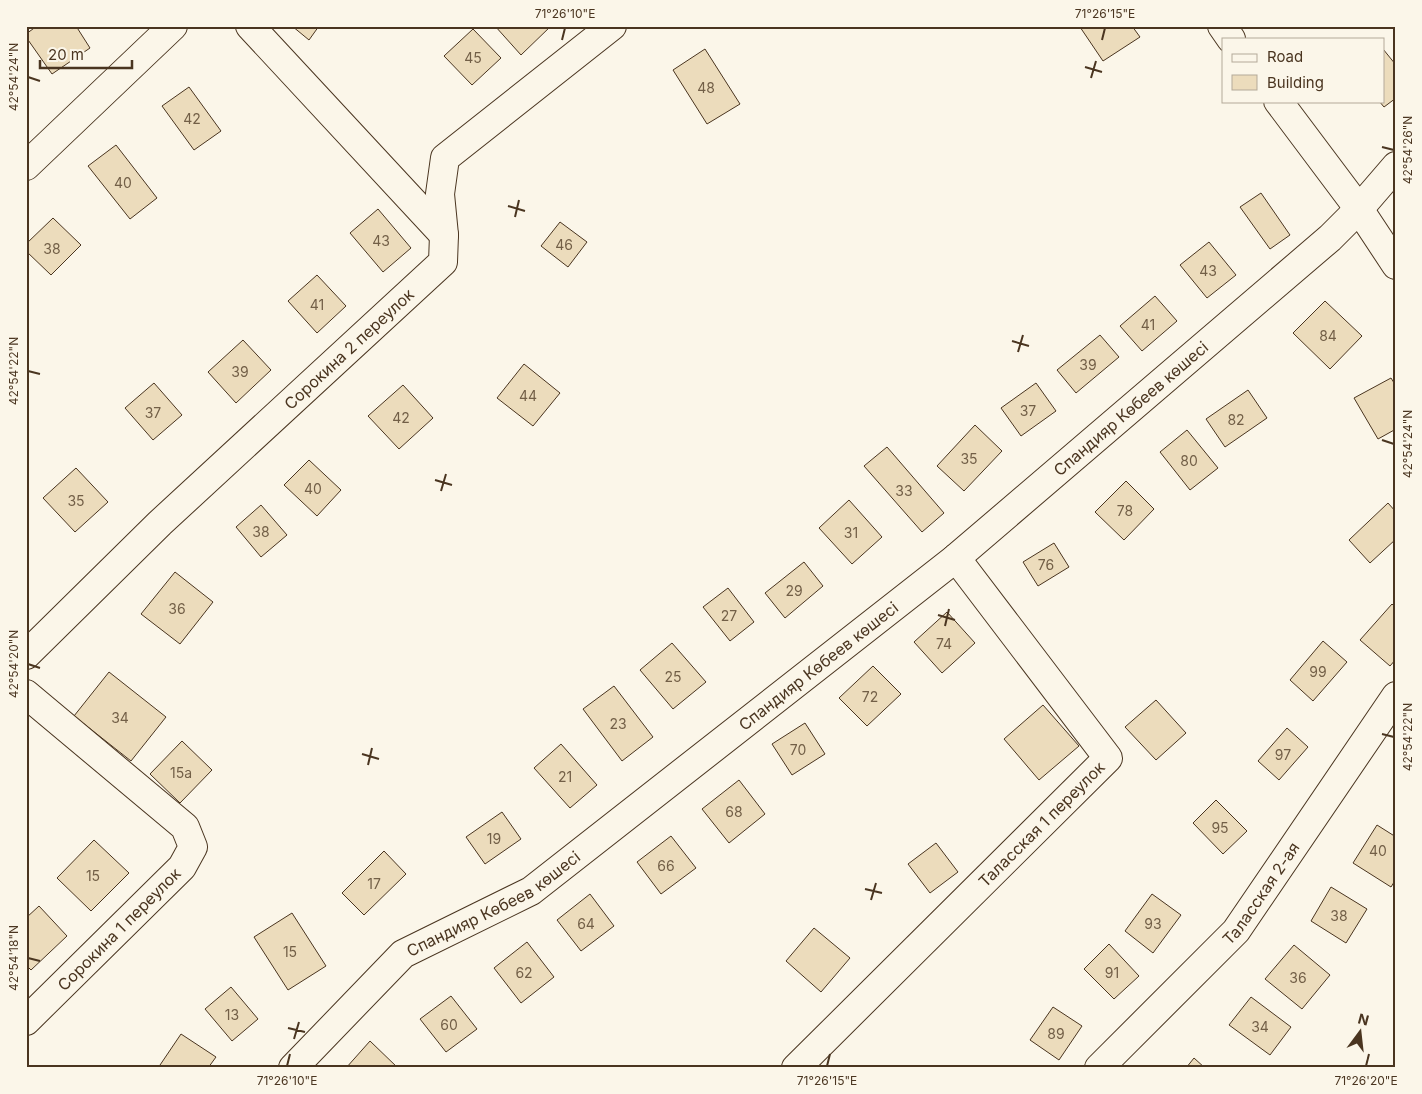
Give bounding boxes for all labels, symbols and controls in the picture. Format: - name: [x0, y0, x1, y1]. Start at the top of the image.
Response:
- text: 71°26'10"E: [535, 6, 595, 21]
- text: 71°26'15"E: [1075, 6, 1135, 21]
- scale bar: [40, 38, 132, 70]
- legend: [1222, 38, 1384, 102]
- text: 42°54'24"N: [6, 43, 21, 111]
- text: 20 m: [48, 45, 84, 64]
- text: Road: [1267, 47, 1303, 66]
- house number: 45: [464, 49, 482, 66]
- text: Building: [1267, 73, 1324, 92]
- house number: 48: [697, 79, 715, 96]
- house number: 42: [183, 110, 201, 127]
- text: 42°54'26"N: [1400, 116, 1415, 184]
- house number: 40: [114, 174, 132, 191]
- house number: 43: [372, 232, 390, 249]
- house number: 46: [555, 236, 573, 253]
- house number: 38: [43, 240, 61, 257]
- house number: 43: [1199, 262, 1217, 279]
- street label: Сорокина 2 переулок: [280, 284, 418, 414]
- house number: 41: [310, 296, 324, 313]
- house number: 41: [1141, 316, 1155, 333]
- house number: 84: [1319, 327, 1337, 344]
- text: 42°54'22"N: [6, 337, 21, 405]
- street label: Спандияр Көбеев көшесі: [1049, 337, 1212, 480]
- house number: 39: [1079, 356, 1097, 373]
- house number: 39: [231, 363, 249, 380]
- house number: 44: [519, 387, 537, 404]
- house number: 37: [1020, 402, 1036, 419]
- house number: 37: [145, 404, 161, 421]
- house number: 42: [392, 409, 410, 426]
- text: 42°54'24"N: [1400, 410, 1415, 478]
- house number: 82: [1227, 411, 1245, 428]
- house number: 35: [960, 450, 978, 467]
- house number: 80: [1180, 452, 1198, 469]
- house number: 40: [304, 480, 322, 497]
- house number: 33: [895, 482, 913, 499]
- house number: 35: [67, 492, 85, 509]
- house number: 78: [1117, 502, 1133, 519]
- house number: 38: [252, 523, 270, 540]
- house number: 31: [844, 524, 858, 541]
- house number: 76: [1038, 556, 1054, 573]
- house number: 29: [785, 582, 803, 599]
- street label: Спандияр Көбеев көшесі: [735, 597, 902, 735]
- house number: 36: [168, 600, 186, 617]
- house number: 27: [721, 607, 737, 624]
- text: 42°54'20"N: [6, 630, 21, 698]
- house number: 74: [936, 635, 952, 652]
- house number: 99: [1309, 663, 1327, 680]
- house number: 25: [664, 668, 682, 685]
- house number: 72: [862, 688, 878, 705]
- text: 42°54'22"N: [1400, 703, 1415, 771]
- house number: 34: [111, 709, 129, 726]
- house number: 23: [609, 715, 627, 732]
- house number: 70: [790, 741, 806, 758]
- house number: 97: [1275, 746, 1291, 763]
- street label: Таласская 1 переулок: [974, 757, 1109, 891]
- house number: 15а: [170, 764, 192, 781]
- house number: 21: [558, 768, 572, 785]
- house number: 68: [725, 803, 743, 820]
- house number: 95: [1211, 819, 1229, 836]
- house number: 19: [487, 830, 501, 847]
- street label: Таласская 2-ая: [1218, 838, 1304, 949]
- house number: 40: [1369, 842, 1387, 859]
- street label: Спандияр Көбеев көшесі: [403, 846, 584, 961]
- house number: 66: [657, 857, 675, 874]
- street label: Сорокина 1 переулок: [53, 863, 185, 995]
- house number: 15: [86, 867, 100, 884]
- house number: 17: [367, 875, 381, 892]
- house number: 38: [1330, 907, 1348, 924]
- house number: 64: [577, 915, 595, 932]
- house number: 93: [1144, 915, 1162, 932]
- text: 42°54'18"N: [6, 925, 21, 991]
- house number: 15: [283, 943, 297, 960]
- house number: 62: [515, 964, 533, 981]
- house number: 91: [1105, 964, 1119, 981]
- house number: 36: [1289, 969, 1307, 986]
- house number: 13: [225, 1006, 239, 1023]
- north arrow: [1334, 1006, 1384, 1056]
- text: N: [1356, 1009, 1371, 1029]
- house number: 60: [440, 1016, 458, 1033]
- house number: 34: [1251, 1018, 1269, 1035]
- house number: 89: [1047, 1025, 1065, 1042]
- text: 71°26'10"E: [257, 1073, 317, 1088]
- text: 71°26'15"E: [797, 1073, 857, 1088]
- text: 71°26'20"E: [1334, 1073, 1398, 1088]

